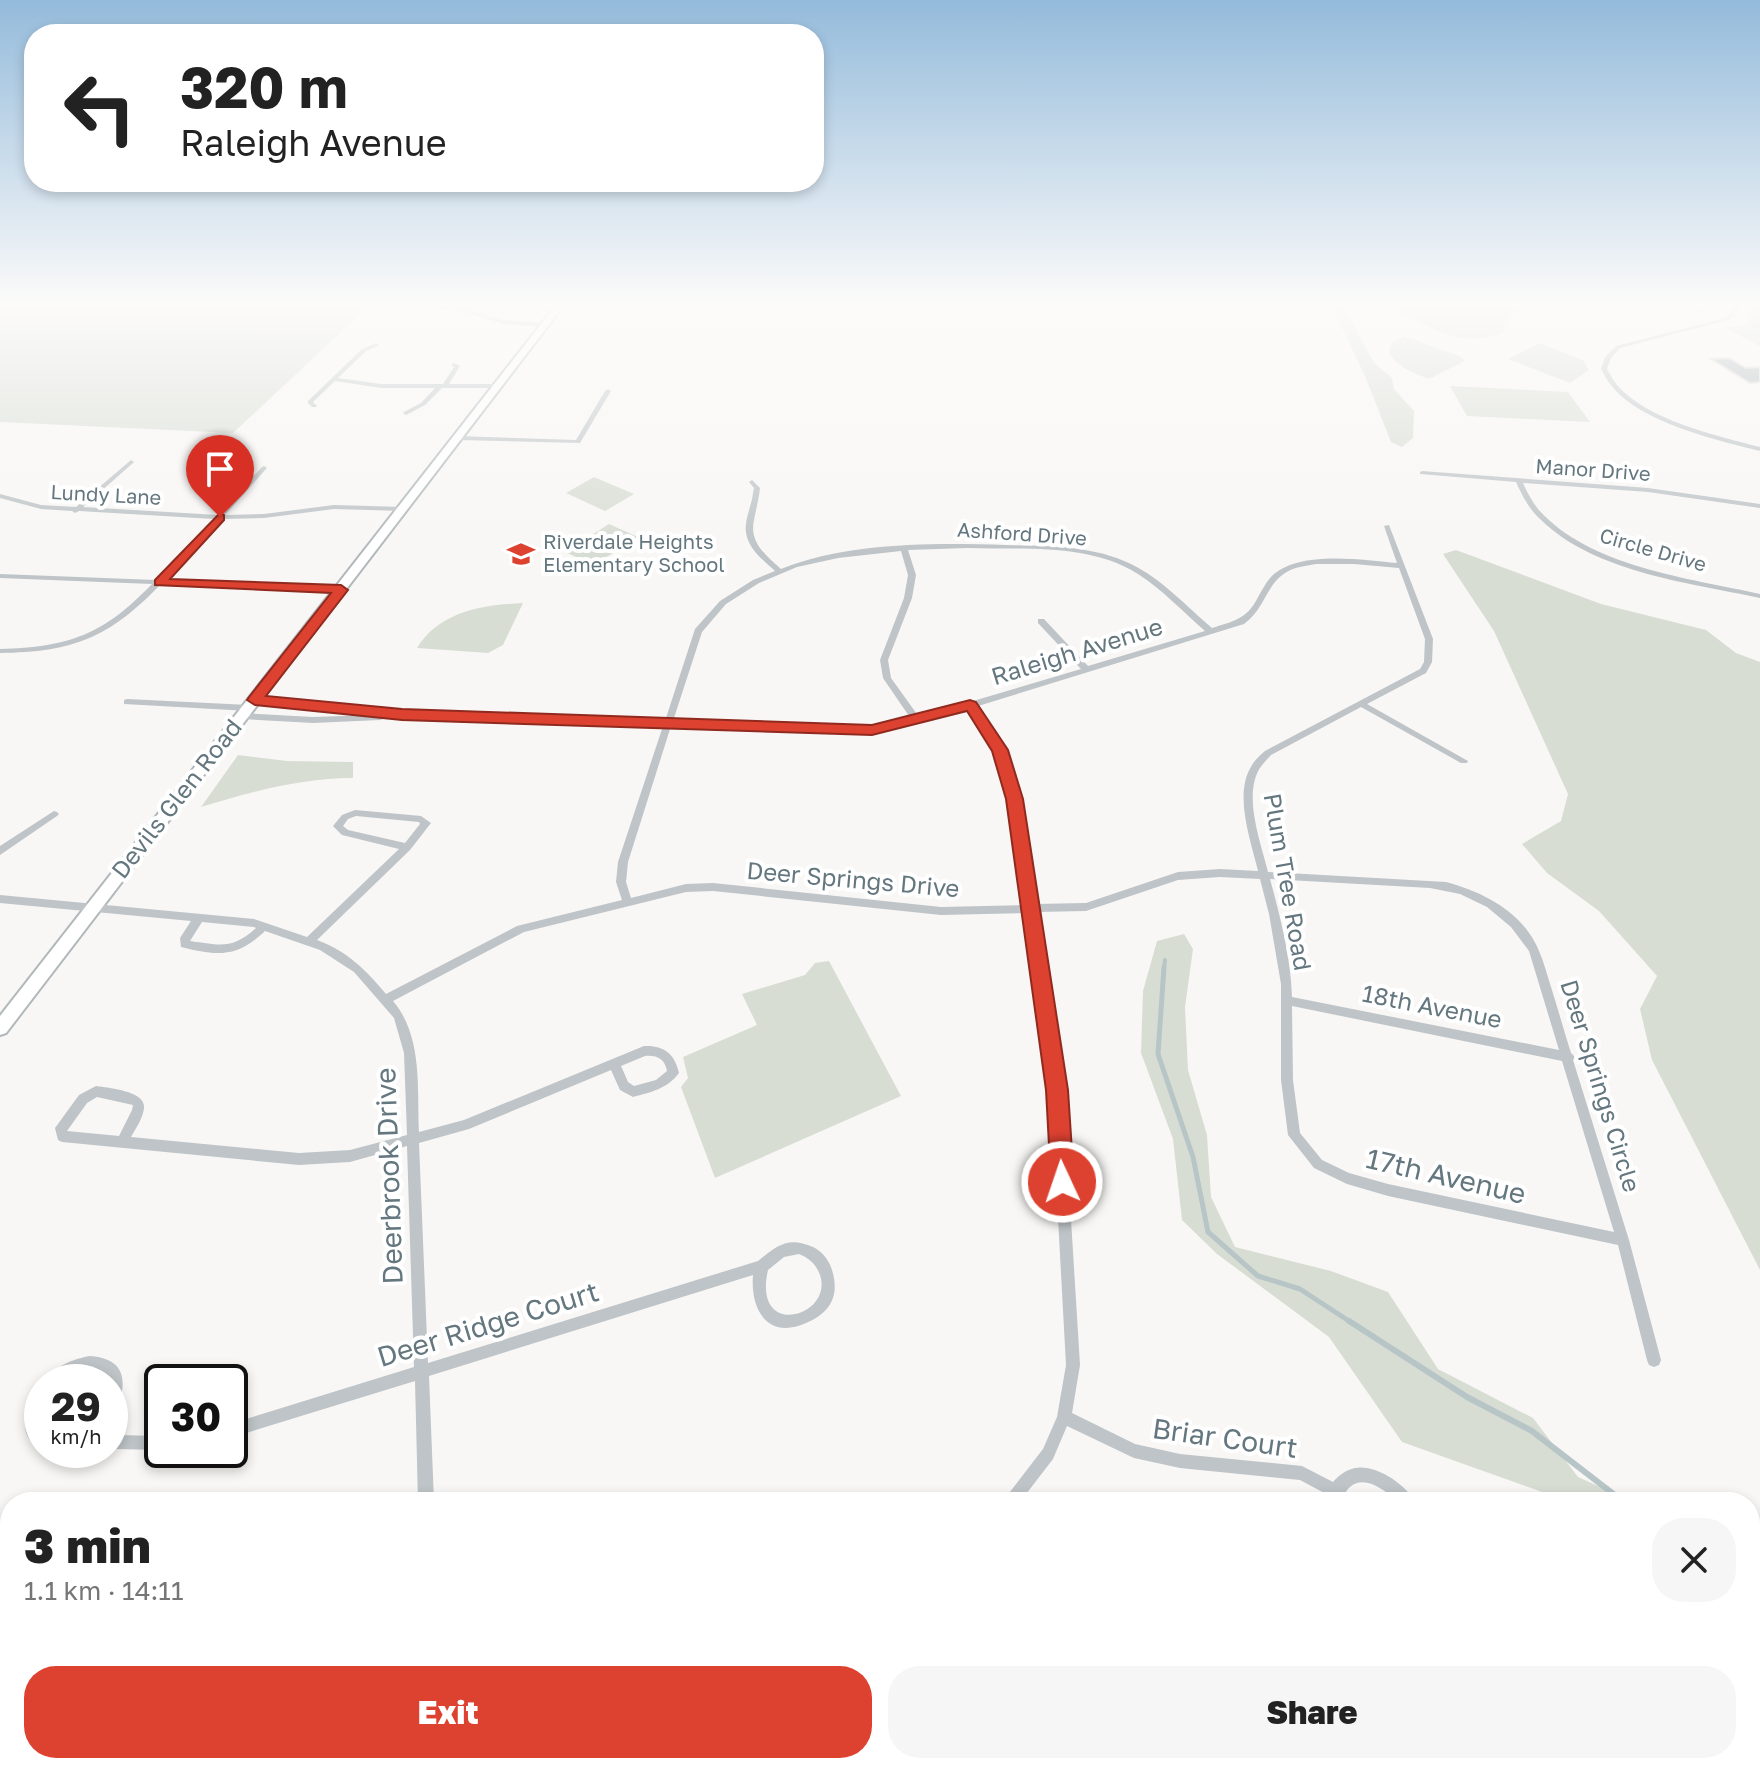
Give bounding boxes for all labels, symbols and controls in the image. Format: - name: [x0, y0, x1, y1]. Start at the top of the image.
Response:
- text: 320 m: [180, 53, 348, 120]
- icon: left: [48, 56, 152, 160]
- text: Raleigh Avenue: [180, 121, 447, 164]
- pin: [186, 435, 254, 517]
- icon: arrive: [198, 447, 242, 491]
- street label: Manor Drive: [1535, 453, 1651, 485]
- street label: Lundy Lane: [50, 479, 162, 509]
- street label: Ashford Drive: [957, 517, 1088, 549]
- street label: Circle Drive: [1597, 522, 1709, 576]
- place label: Riverdale Heights Elementary School: [543, 529, 725, 576]
- school or university icon: Riverdale Heights Elementary School: [506, 539, 536, 569]
- street label: Raleigh Avenue: [987, 611, 1166, 690]
- street label: Devils Glen Road: [105, 713, 247, 884]
- street label: Plum Tree Road: [1259, 791, 1318, 973]
- street label: Deer Springs Drive: [745, 855, 961, 902]
- street label: Deer Springs Circle: [1555, 976, 1648, 1195]
- street label: 18th Avenue: [1360, 978, 1504, 1033]
- street label: Deerbrook Drive: [368, 1067, 409, 1285]
- position arrow: [1020, 1140, 1104, 1224]
- street label: 17th Avenue: [1363, 1141, 1529, 1210]
- street label: Deer Ridge Court: [373, 1274, 603, 1373]
- speed limit sign: 30: [144, 1364, 248, 1468]
- text: 29: [51, 1382, 101, 1430]
- street label: Briar Court: [1150, 1411, 1300, 1464]
- text: km/h: [51, 1424, 101, 1448]
- text: 3 min: [24, 1516, 151, 1574]
- button: close: [1652, 1518, 1736, 1602]
- text: 1.1 km · 14:11: [24, 1575, 184, 1606]
- button: Exit: [24, 1666, 872, 1758]
- button: Share: [888, 1666, 1736, 1758]

